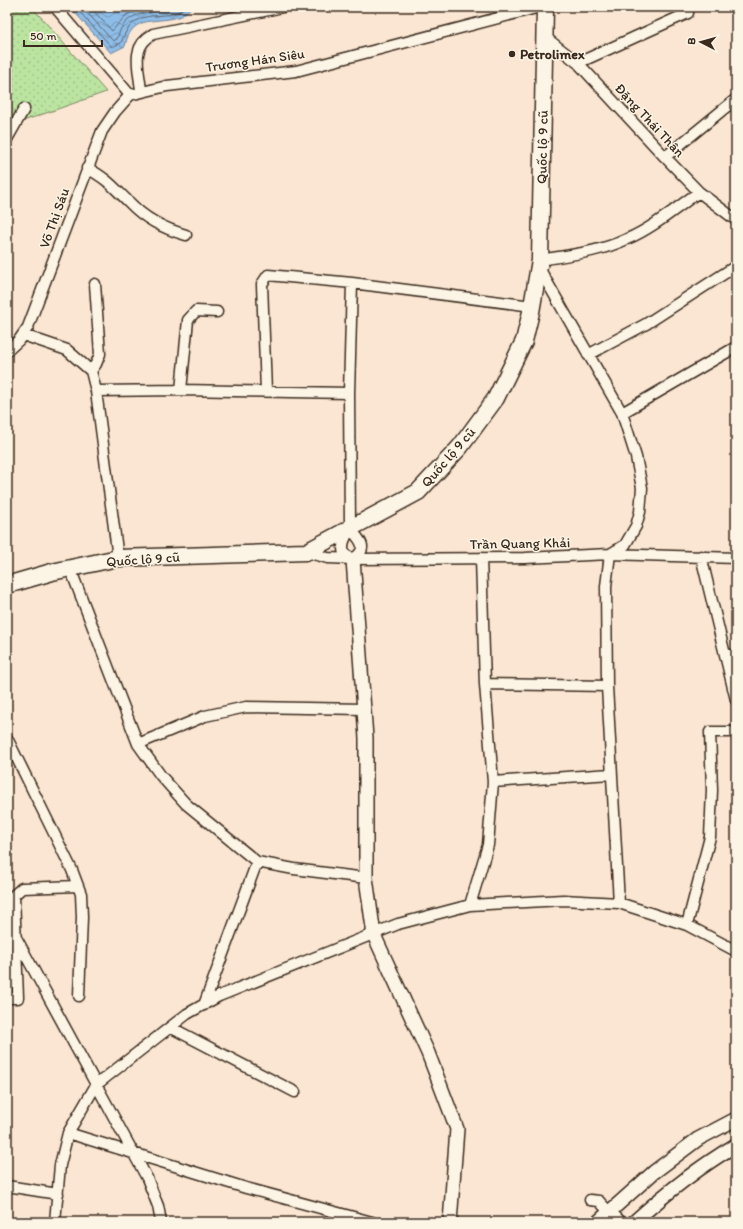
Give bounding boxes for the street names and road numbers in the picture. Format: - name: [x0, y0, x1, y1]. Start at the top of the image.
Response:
- street label: Trương Hán Siêu: [204, 45, 306, 76]
- street label: Đặng Thái Thân: [611, 80, 688, 161]
- street label: Quốc lộ 9 cũ: [533, 110, 552, 184]
- street label: Võ Thị Sáu: [36, 185, 73, 251]
- street label: Quốc lộ 9 cũ: [418, 424, 479, 491]
- street label: Trần Quang Khải: [470, 534, 570, 553]
- street label: Quốc lộ 9 cũ: [106, 548, 181, 571]

